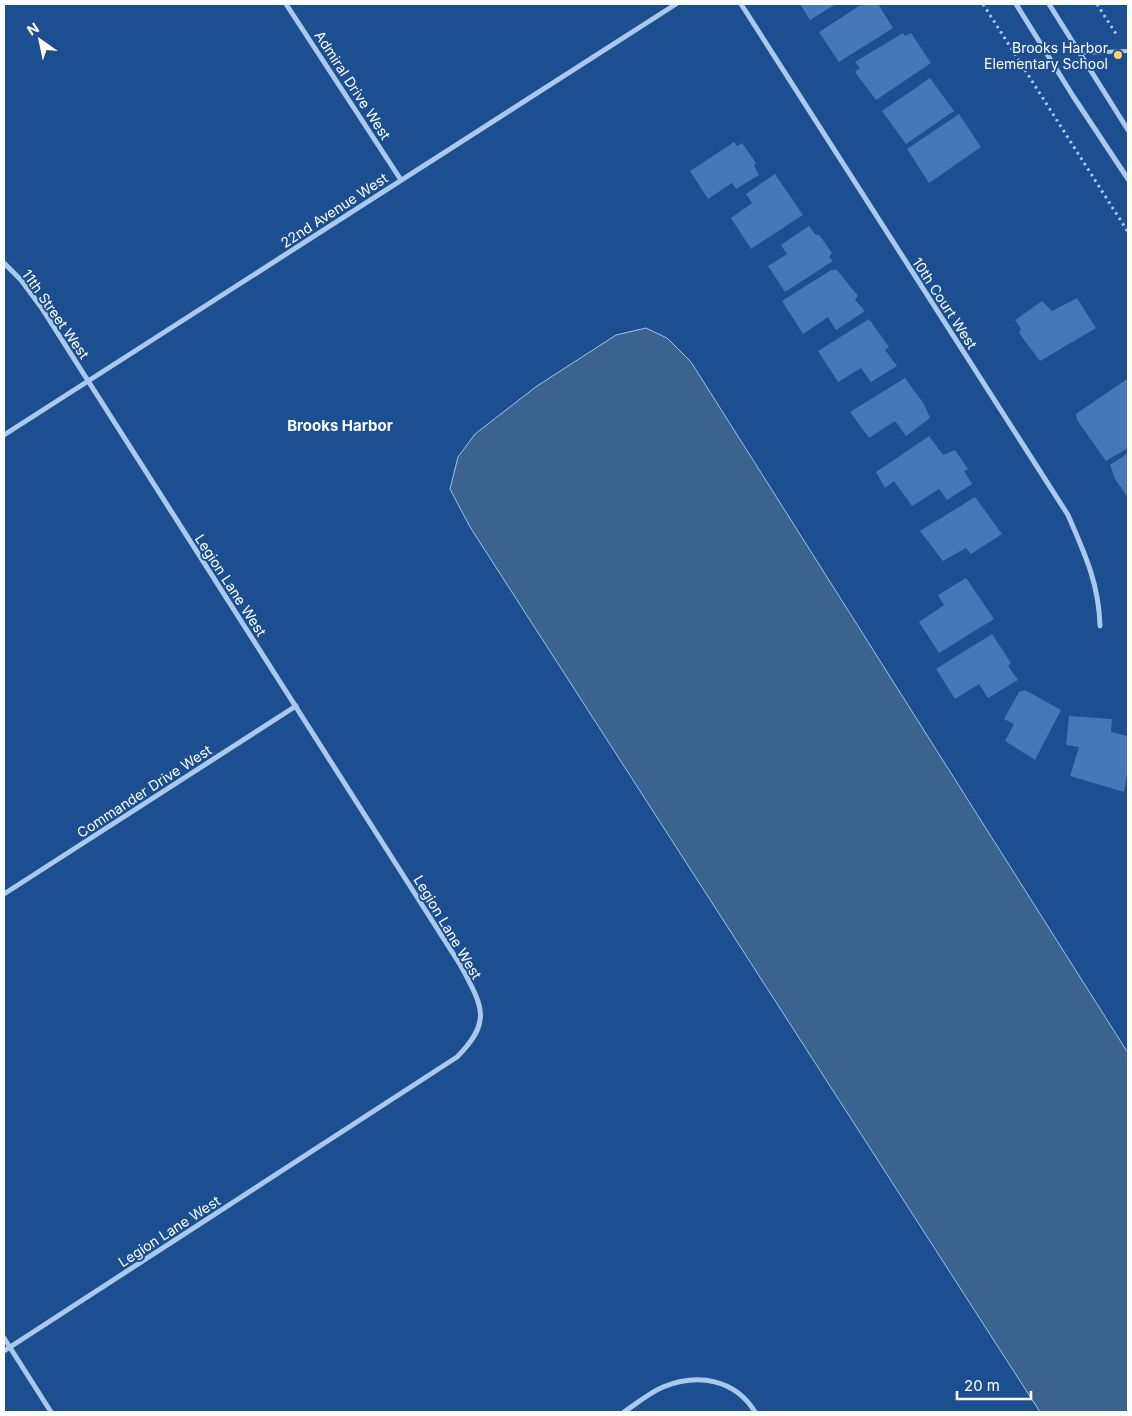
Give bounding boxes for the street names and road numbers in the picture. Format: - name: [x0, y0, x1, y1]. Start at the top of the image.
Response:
- street label: Admiral Drive West: [311, 27, 395, 143]
- street label: 22nd Avenue West: [277, 169, 391, 251]
- street label: 10th Court West: [909, 254, 981, 352]
- street label: 11th Street West: [19, 266, 93, 362]
- street label: Legion Lane West: [192, 531, 270, 639]
- street label: Commander Drive West: [73, 741, 215, 841]
- street label: Legion Lane West: [410, 872, 486, 982]
- street label: Legion Lane West: [115, 1192, 223, 1270]

